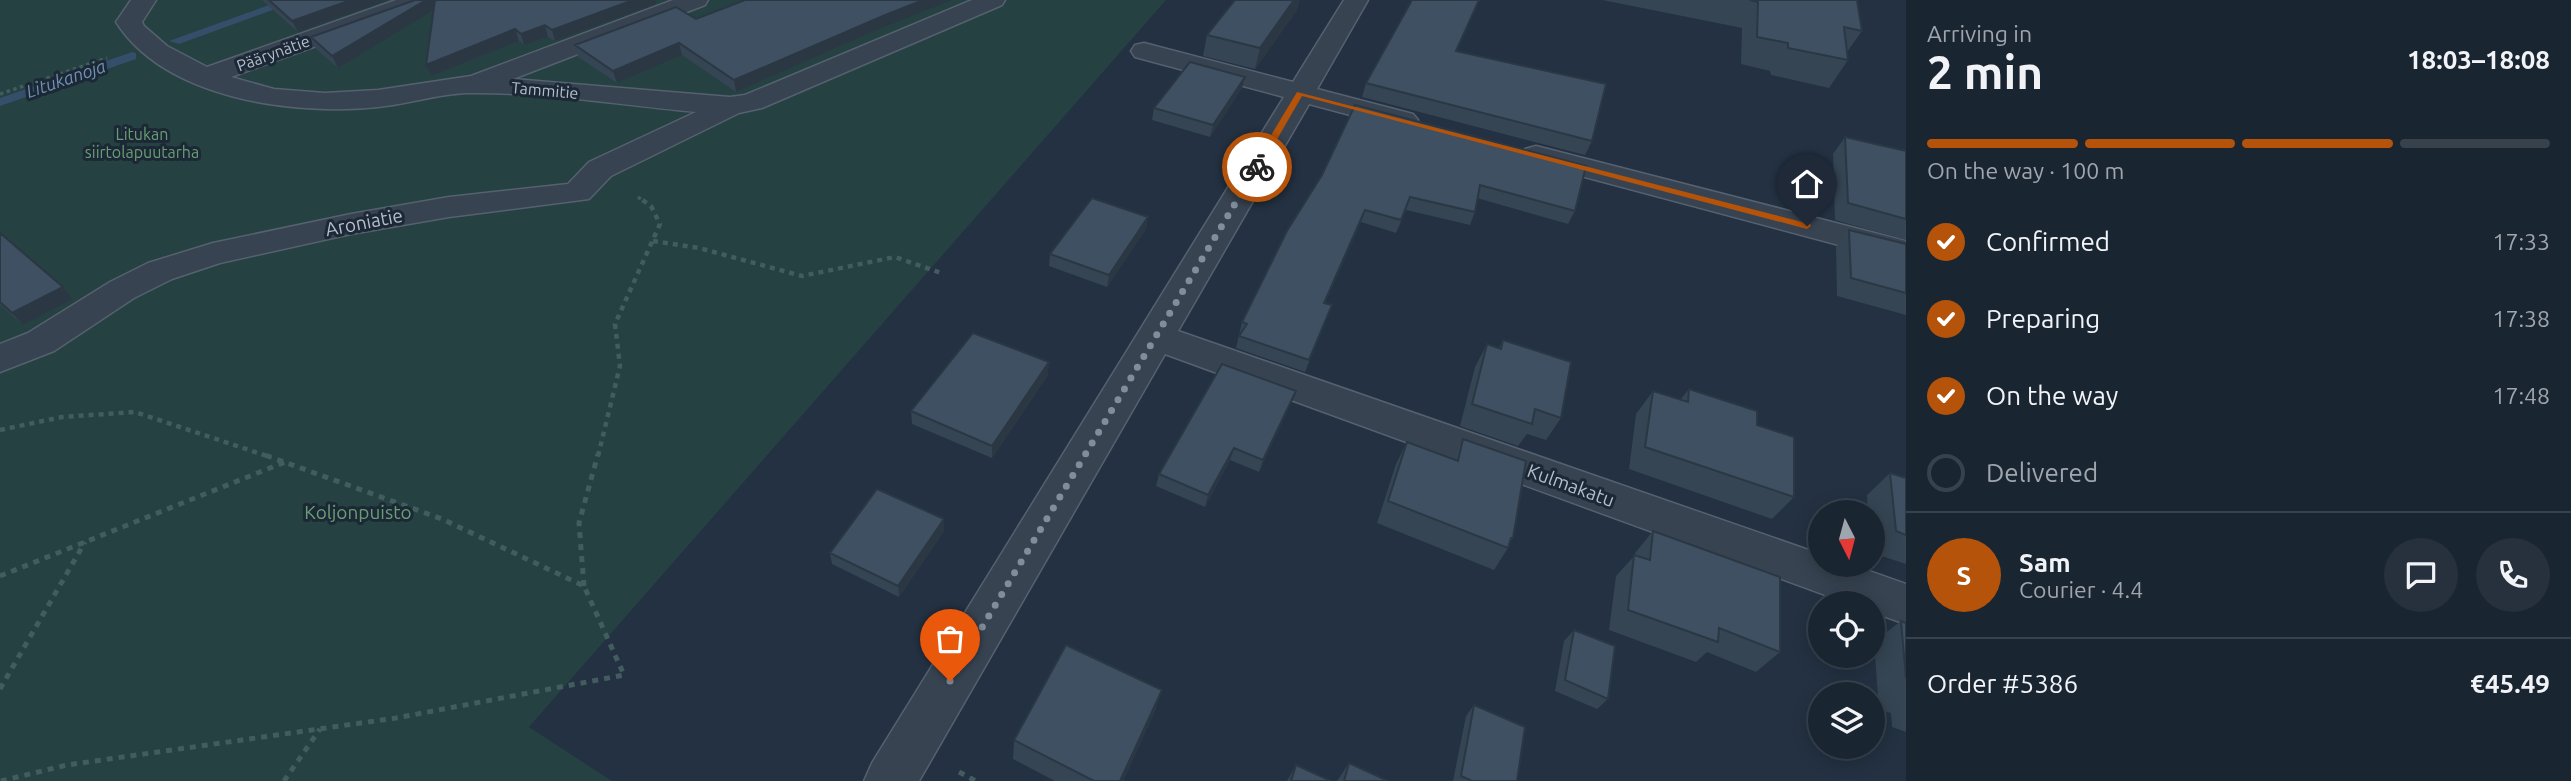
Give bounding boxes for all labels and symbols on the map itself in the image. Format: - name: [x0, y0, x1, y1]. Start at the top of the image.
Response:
- street label: Päärynätie: [234, 31, 312, 75]
- water label: Litukanoja: [23, 55, 108, 101]
- street label: Tammitie: [511, 78, 579, 102]
- park label: Litukan siirtolapuutarha: [85, 125, 199, 161]
- courier: [1222, 132, 1292, 202]
- pin: [1777, 154, 1837, 226]
- street label: Aroniatie: [323, 204, 405, 240]
- street label: Kulmakatu: [1524, 459, 1618, 511]
- north arrow: [1808, 500, 1885, 578]
- park label: Koljonpuisto: [304, 501, 412, 523]
- pin: [920, 609, 980, 681]

